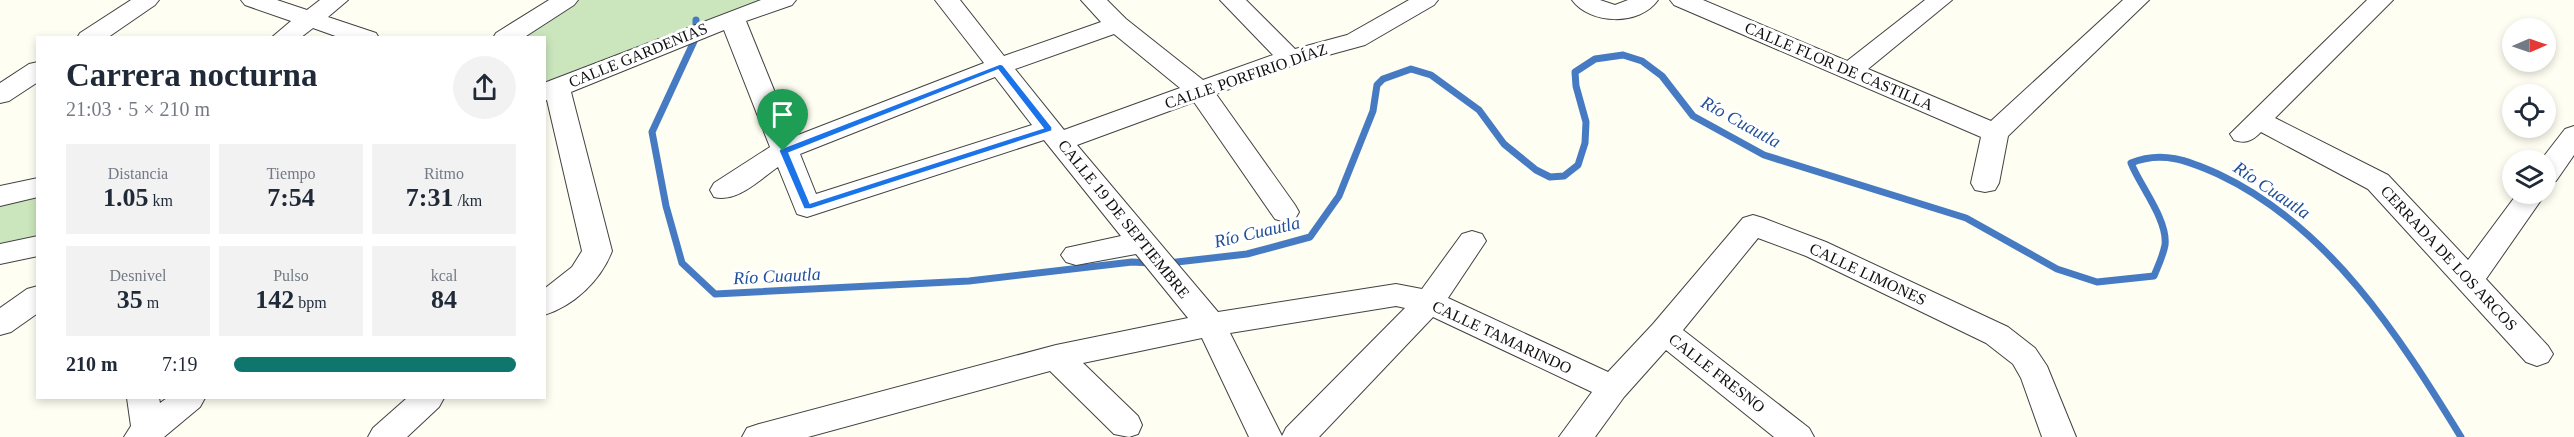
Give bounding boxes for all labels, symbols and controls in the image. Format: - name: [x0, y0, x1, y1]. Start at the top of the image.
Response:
- street label: CALLE FLOR DE CASTILLA: [1742, 18, 1936, 114]
- north arrow: [2502, 18, 2556, 72]
- map controls: [2502, 18, 2556, 204]
- street label: CALLE GARDENIAS: [566, 19, 710, 91]
- street label: CALLE PORFIRIO DÍAZ: [1162, 39, 1329, 112]
- button: share: [453, 56, 516, 119]
- text: Carrera nocturna: [66, 57, 317, 93]
- button: locate: [2502, 84, 2556, 138]
- pin: [757, 89, 808, 151]
- water label: Río Cuautla: [1697, 92, 1784, 152]
- text: 21:03 · 5 × 210 m: [66, 98, 210, 120]
- icon: arrive: [766, 98, 799, 131]
- street label: CALLE 19 DE SEPTIEMBRE: [1055, 136, 1193, 302]
- button: layers: [2502, 150, 2556, 204]
- water label: Río Cuautla: [2229, 157, 2314, 223]
- text: Distancia: [108, 165, 168, 182]
- text: Tiempo: [266, 165, 316, 182]
- text: Ritmo: [424, 165, 464, 182]
- street label: CERRADA DE LOS ARCOS: [2377, 182, 2521, 334]
- text: 1.05: [103, 183, 149, 212]
- text: 7:54: [267, 183, 315, 212]
- text: 7:31: [406, 183, 453, 212]
- text: km: [149, 192, 173, 209]
- text: /km: [453, 192, 482, 209]
- water label: Río Cuautla: [1211, 212, 1302, 252]
- street label: CALLE LIMONES: [1807, 240, 1929, 308]
- water label: Río Cuautla: [732, 264, 821, 288]
- text: Desnivel: [110, 267, 166, 284]
- text: Pulso: [273, 267, 309, 284]
- text: kcal: [431, 267, 457, 284]
- text: 35: [117, 285, 143, 314]
- text: 142: [255, 285, 294, 314]
- text: 84: [431, 285, 457, 314]
- text: m: [143, 294, 159, 311]
- text: bpm: [294, 294, 327, 311]
- street label: CALLE TAMARINDO: [1430, 297, 1574, 377]
- street label: CALLE FRESNO: [1666, 330, 1768, 416]
- text: 210 m: [66, 353, 118, 375]
- text: 7:19: [162, 353, 198, 375]

